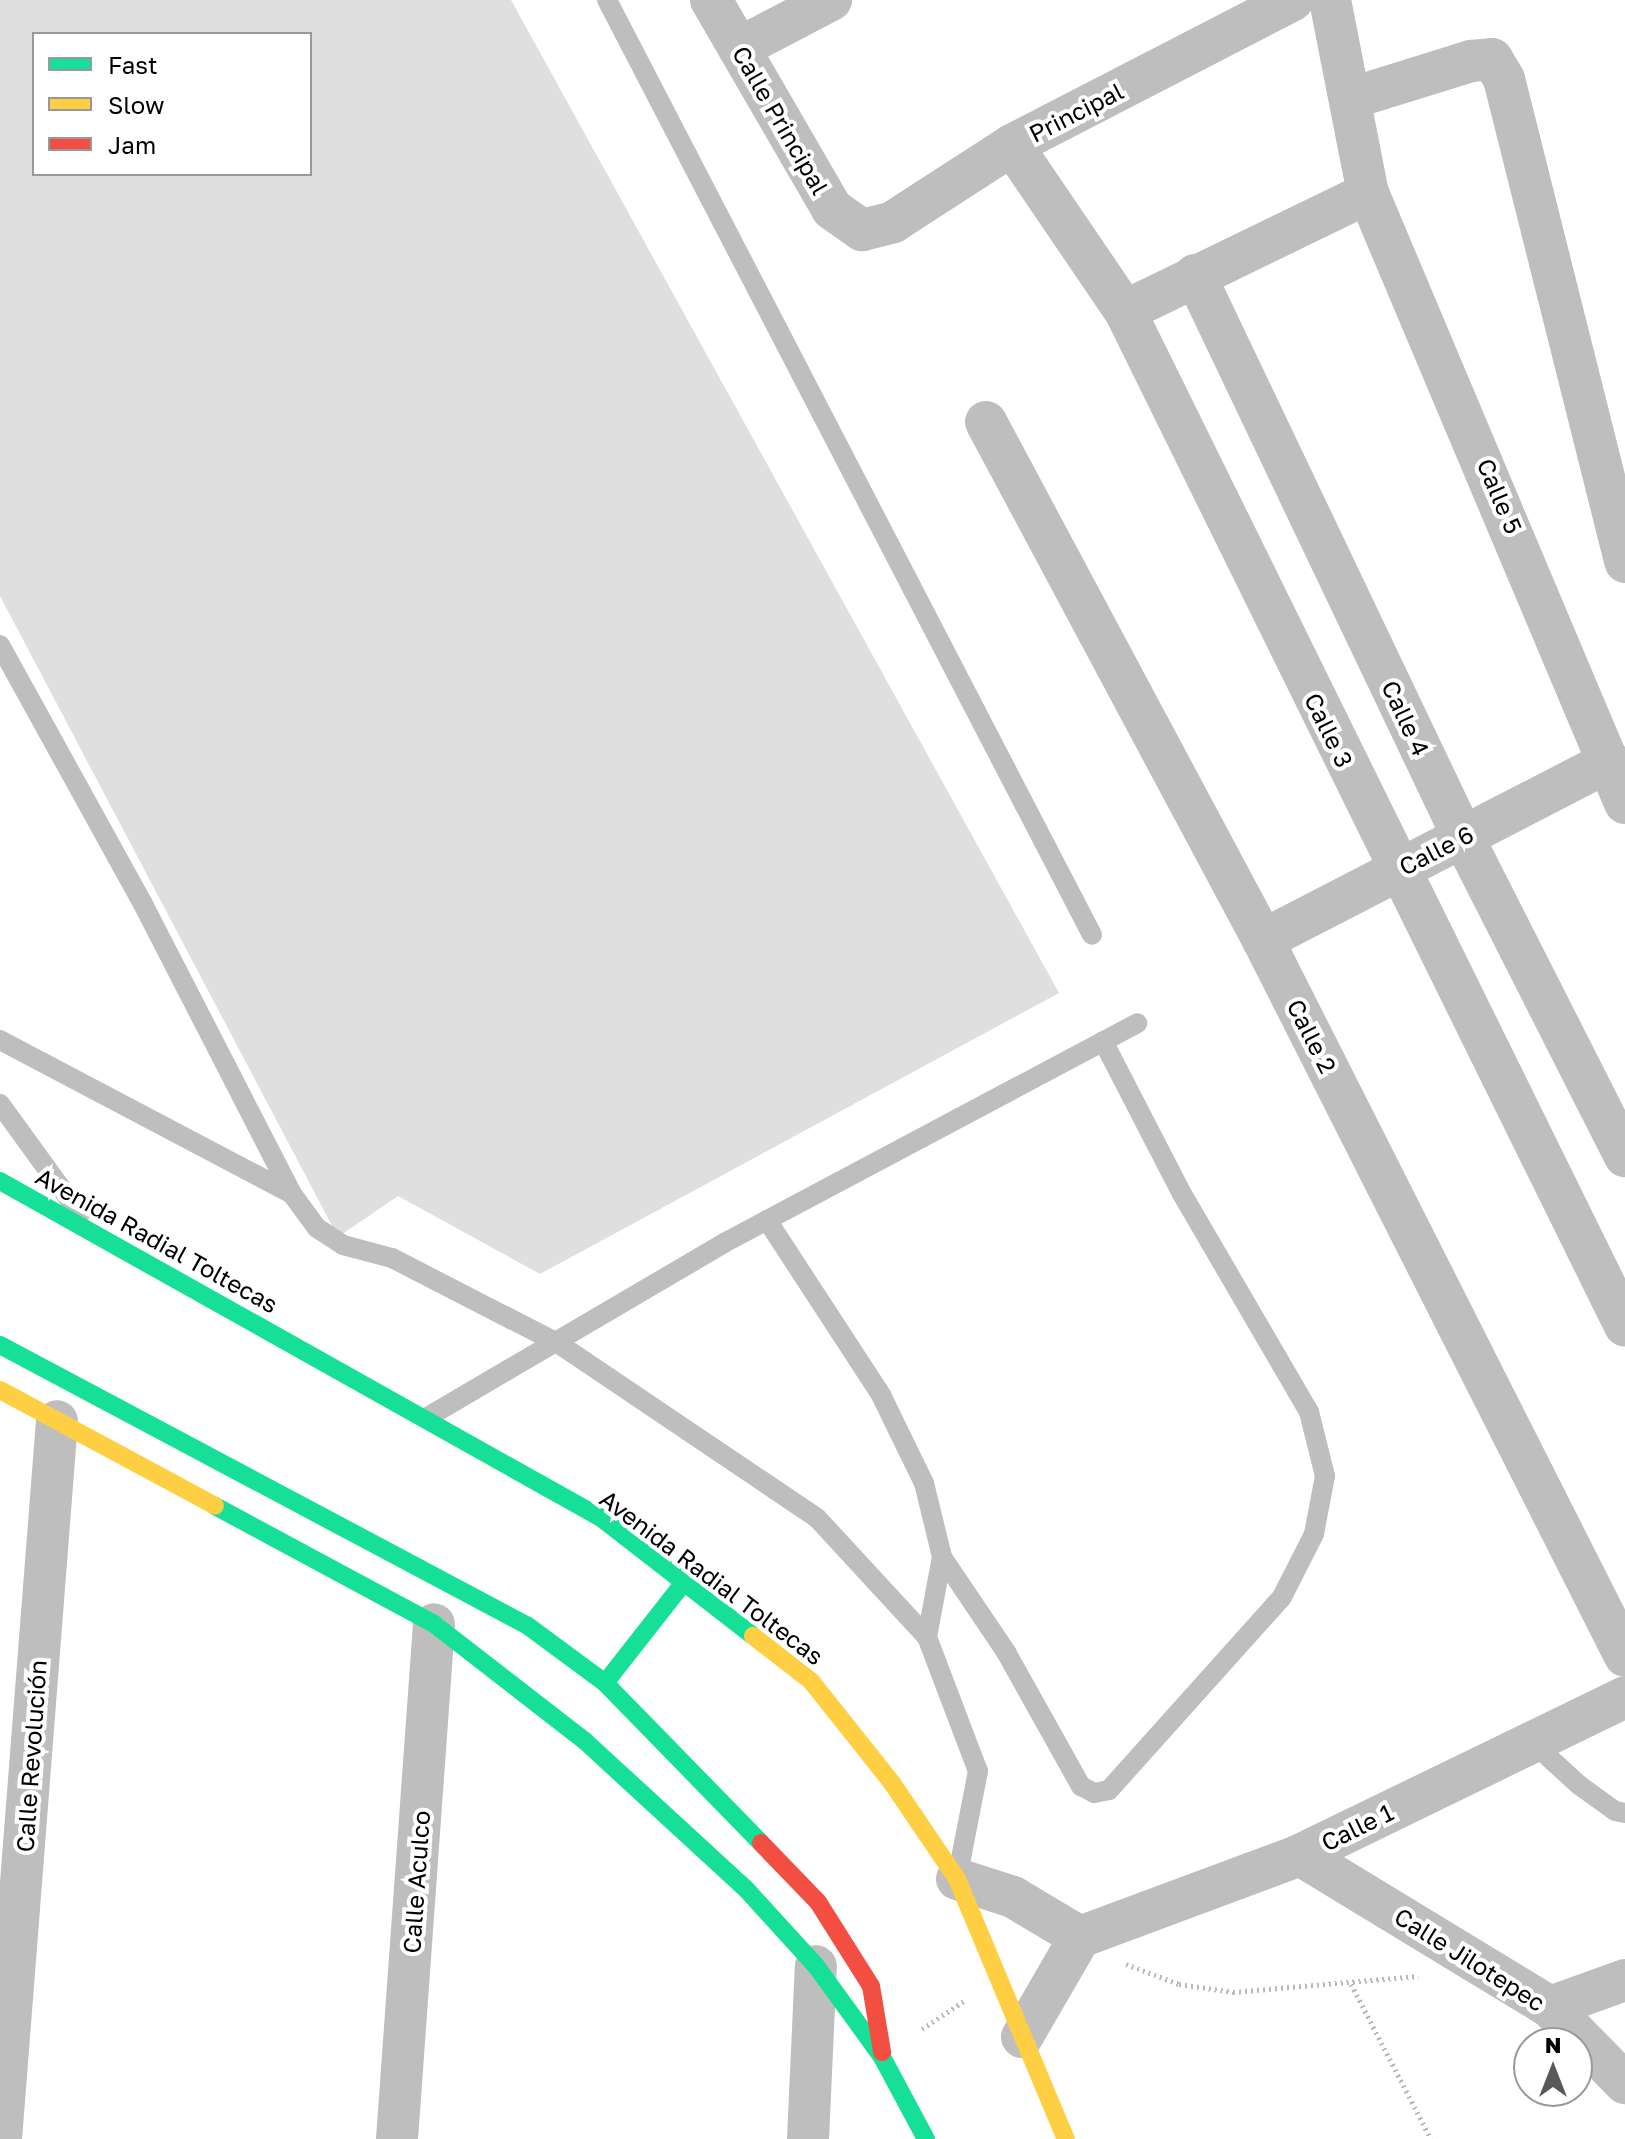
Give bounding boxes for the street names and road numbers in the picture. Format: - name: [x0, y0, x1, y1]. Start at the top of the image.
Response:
- street label: Calle Principal: [727, 41, 835, 199]
- street label: Principal: [1024, 76, 1128, 148]
- street label: Calle 5: [1471, 454, 1529, 538]
- street label: Calle 4: [1376, 676, 1436, 760]
- street label: Calle 3: [1299, 688, 1359, 772]
- street label: Calle 6: [1394, 819, 1478, 881]
- street label: Calle 2: [1281, 994, 1343, 1078]
- street label: Avenida Radial Toltecas: [31, 1161, 283, 1319]
- street label: Avenida Radial Toltecas: [595, 1484, 829, 1670]
- street label: Calle Revolución: [10, 1659, 52, 1853]
- street label: Calle 1: [1316, 1797, 1398, 1857]
- street label: Calle Aculco: [397, 1810, 435, 1954]
- street label: Calle Jilotepec: [1390, 1901, 1550, 2017]

